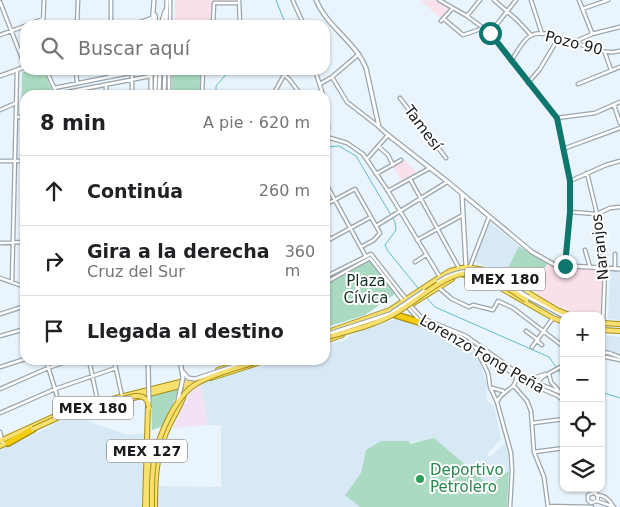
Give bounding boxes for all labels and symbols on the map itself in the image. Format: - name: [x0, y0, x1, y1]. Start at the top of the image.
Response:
- route start: [479, 22, 502, 45]
- street label: Pozo 90: [543, 27, 605, 59]
- street label: Tamesí: [400, 101, 446, 155]
- street label: Naranjos: [588, 213, 612, 281]
- route end: [554, 255, 577, 278]
- road number: MEX 180: [465, 268, 545, 290]
- park label: Plaza Cívica: [343, 272, 389, 307]
- street label: Lorenzo Fong Peña: [416, 311, 548, 397]
- road number: MEX 180: [53, 396, 133, 419]
- road number: MEX 127: [107, 440, 187, 462]
- place label: Deportivo Petrolero: [430, 461, 504, 496]
- marker: Deportivo Petrolero: [414, 473, 426, 485]

